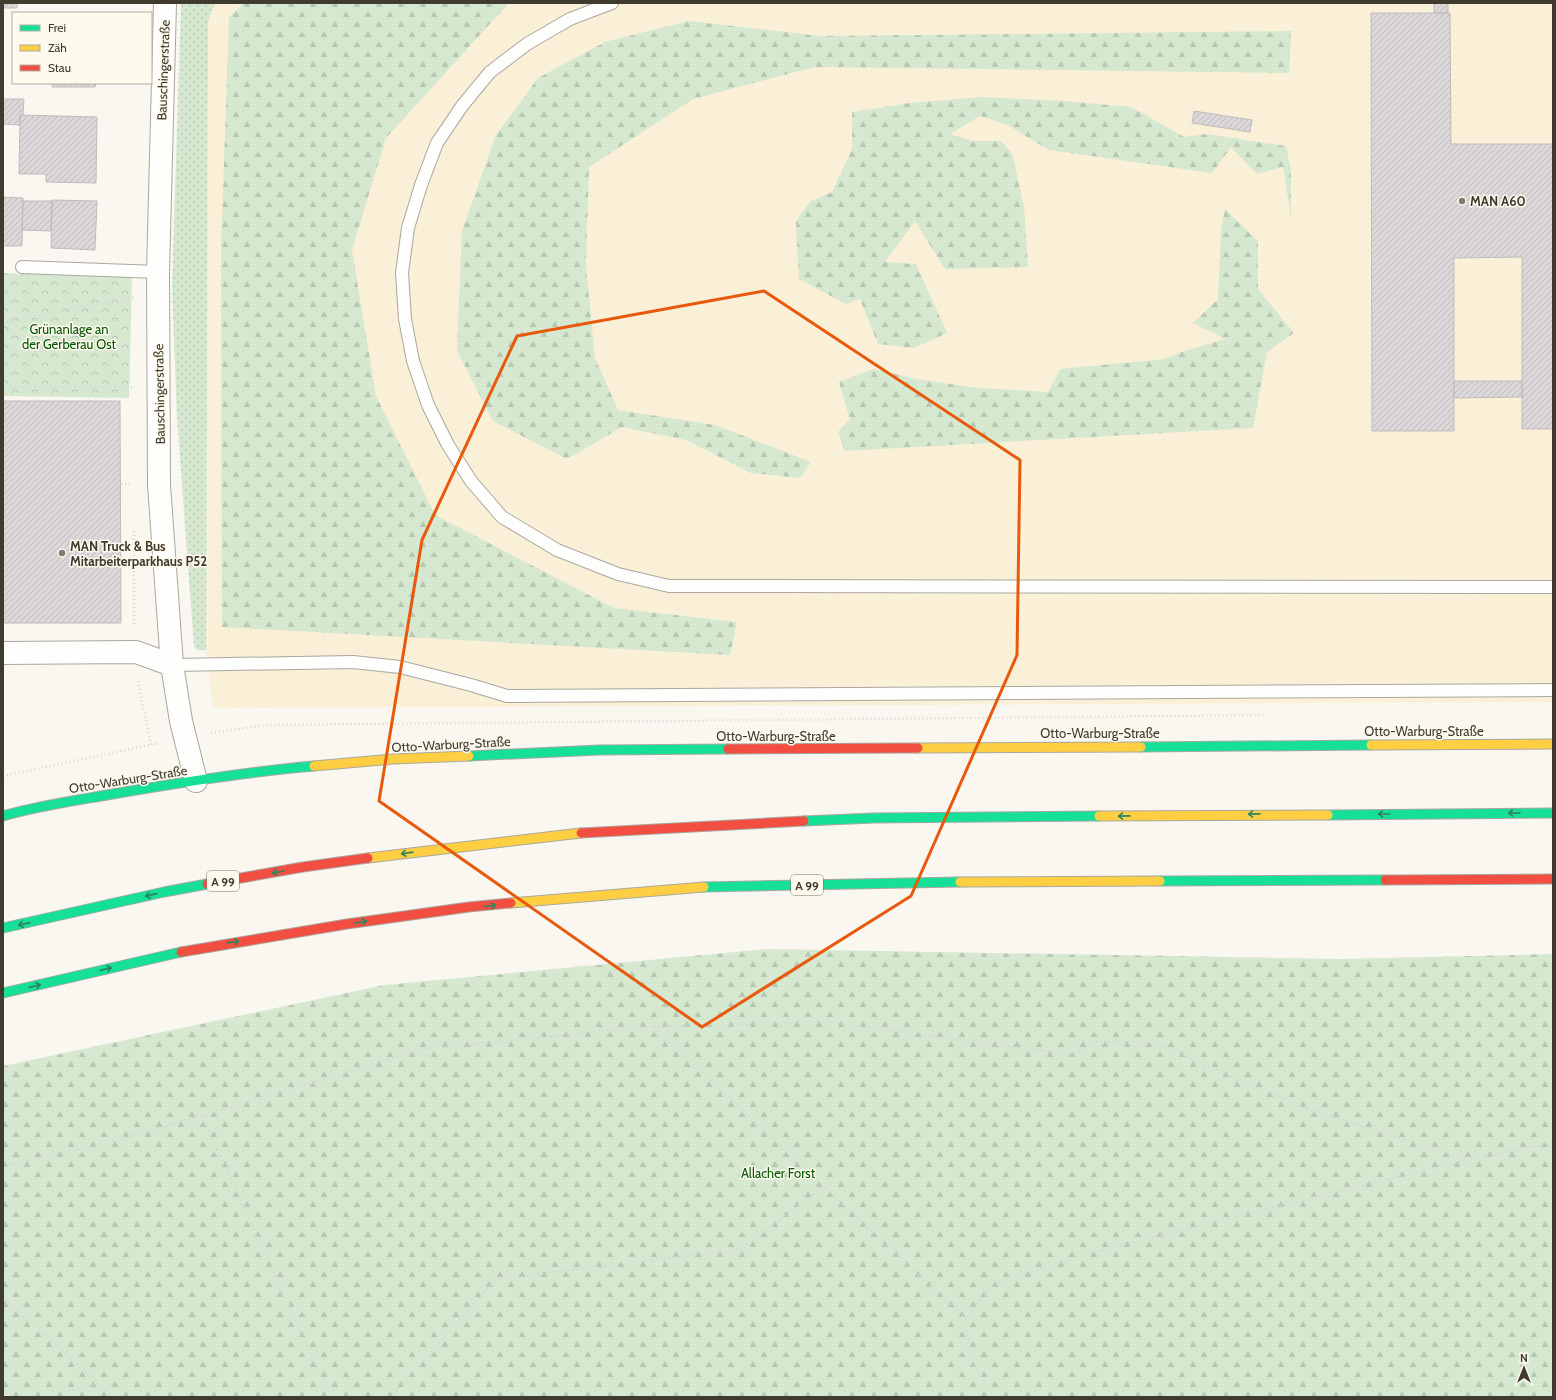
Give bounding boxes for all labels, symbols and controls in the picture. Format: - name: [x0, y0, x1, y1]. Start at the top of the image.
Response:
- legend: [12, 12, 152, 84]
- street label: Bauschingerstraße: [153, 19, 173, 121]
- text: Frei: [48, 20, 66, 35]
- text: Zäh: [48, 40, 67, 55]
- text: Stau: [48, 60, 71, 75]
- place label: MAN A60: [1470, 193, 1526, 209]
- marker: MAN A60: [1457, 196, 1467, 206]
- park label: Grünanlage an der Gerberau Ost: [22, 321, 117, 352]
- street label: Bauschingerstraße: [150, 343, 168, 444]
- place label: MAN Truck & Bus Mitarbeiterparkhaus P52: [70, 538, 207, 569]
- marker: MAN Truck & Bus Mitarbeiterparkhaus P52: [57, 548, 67, 558]
- street label: Otto-Warburg-Straße: [1364, 723, 1484, 739]
- street label: Otto-Warburg-Straße: [1040, 725, 1160, 741]
- street label: Otto-Warburg-Straße: [716, 728, 836, 744]
- street label: Otto-Warburg-Straße: [391, 733, 511, 755]
- street label: Otto-Warburg-Straße: [68, 762, 189, 796]
- one-way arrow: [1508, 809, 1521, 817]
- one-way arrow: [1378, 810, 1391, 818]
- one-way arrow: [1248, 811, 1261, 818]
- one-way arrow: [1118, 812, 1131, 820]
- one-way arrow: [401, 849, 414, 857]
- one-way arrow: [272, 868, 285, 876]
- road number: A 99: [207, 871, 239, 891]
- road number: A 99: [791, 875, 823, 895]
- one-way arrow: [144, 892, 157, 900]
- one-way arrow: [483, 902, 496, 909]
- one-way arrow: [354, 918, 367, 926]
- one-way arrow: [18, 920, 31, 928]
- one-way arrow: [226, 938, 239, 946]
- one-way arrow: [99, 965, 112, 973]
- one-way arrow: [29, 981, 42, 989]
- park label: Allacher Forst: [741, 1165, 816, 1181]
- north arrow: [1504, 1348, 1544, 1388]
- text: N: [1520, 1351, 1528, 1365]

